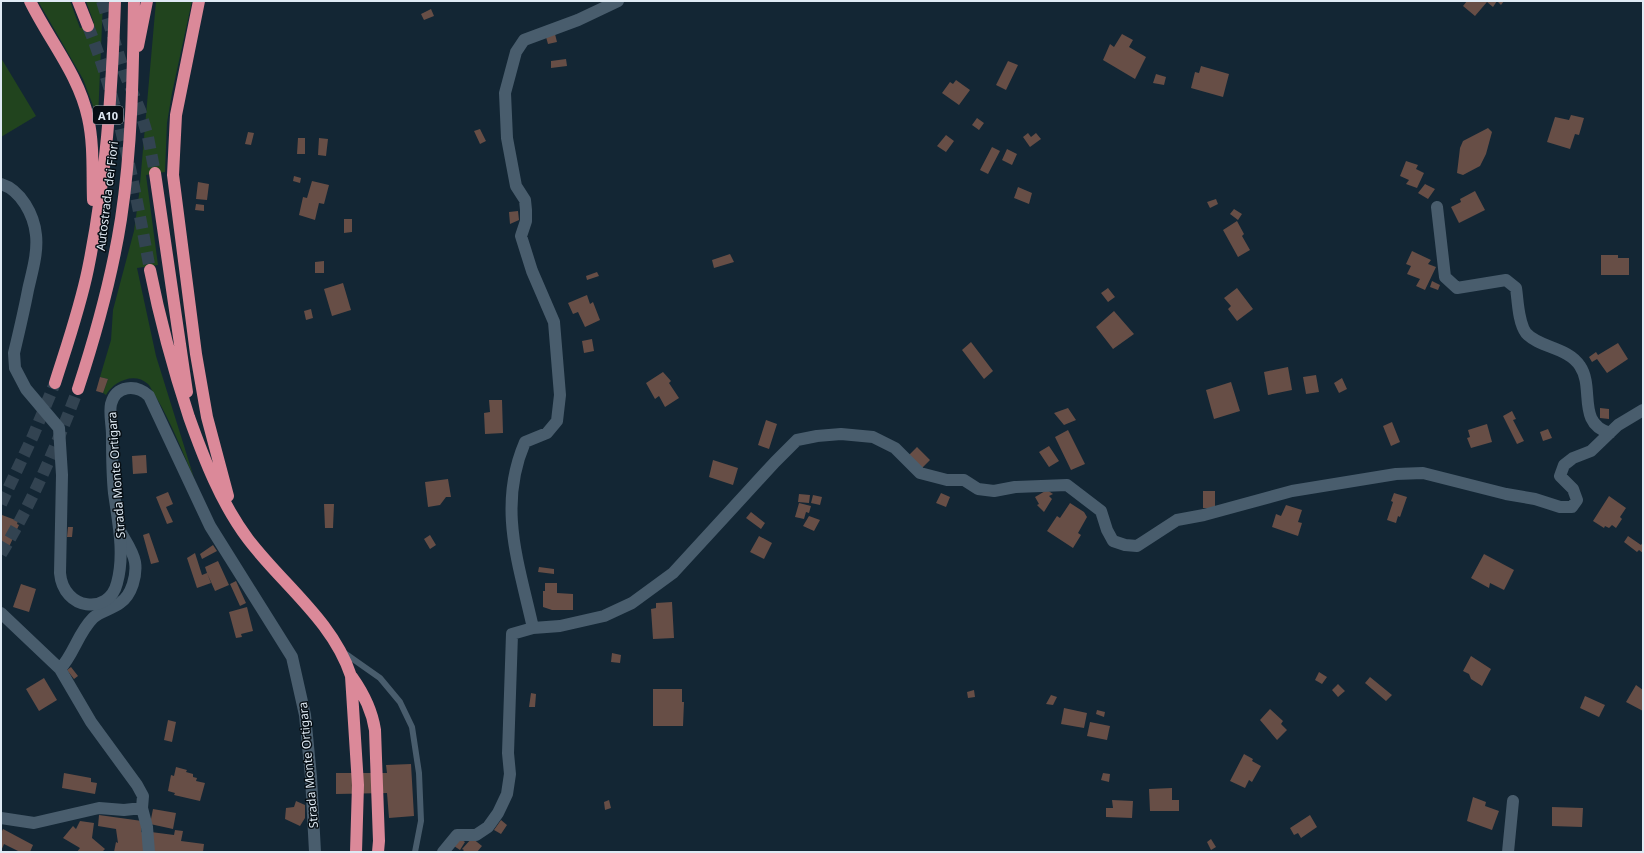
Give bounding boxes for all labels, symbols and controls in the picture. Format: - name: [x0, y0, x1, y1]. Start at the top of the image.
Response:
- road number: A10: [93, 106, 123, 124]
- street label: Autostrada dei Fiori: [92, 140, 122, 252]
- street label: Strada Monte Ortigara: [103, 411, 129, 539]
- street label: Strada Monte Ortigara: [294, 701, 322, 829]

